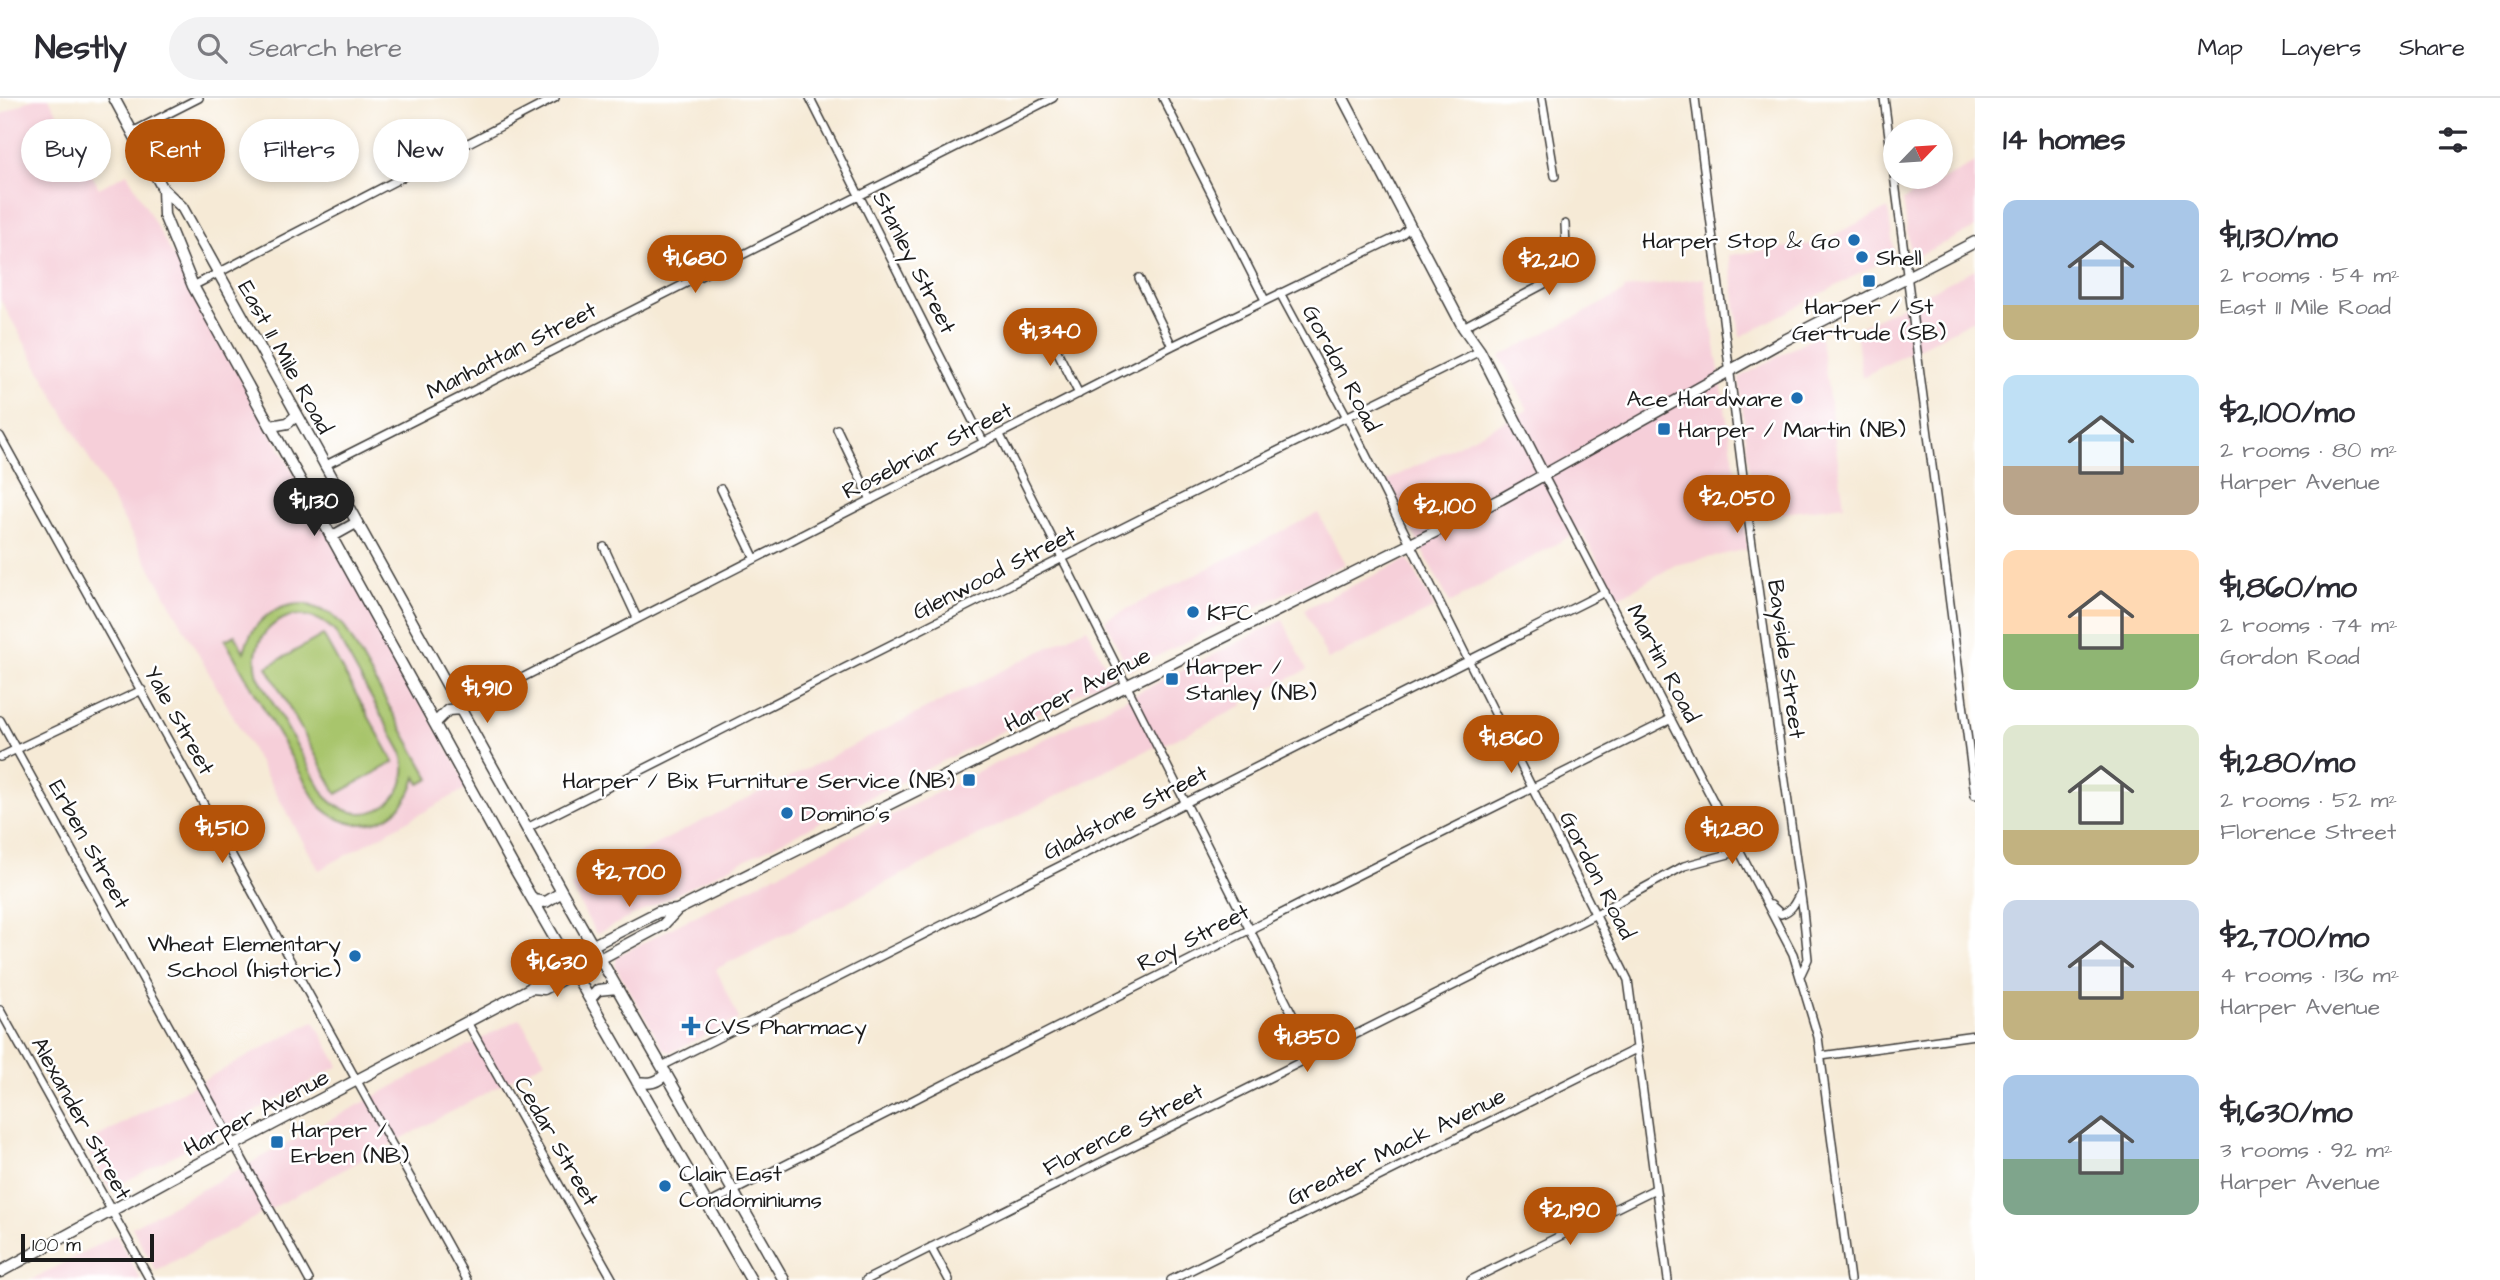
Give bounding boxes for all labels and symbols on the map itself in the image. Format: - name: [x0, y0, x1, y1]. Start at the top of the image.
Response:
- north arrow: [1883, 119, 1953, 189]
- street label: Stanley Street: [864, 186, 964, 340]
- place label: Harper Stop & Go: [1642, 225, 1840, 257]
- marker: Harper Stop & Go: [1846, 232, 1862, 248]
- pin: $1,680: [638, 236, 752, 295]
- pin: $2,210: [1492, 238, 1606, 297]
- place label: Shell: [1876, 242, 1922, 274]
- marker: Shell: [1854, 249, 1870, 265]
- marker: Harper / St Gertrude (SB): [1861, 273, 1877, 289]
- street label: East 11 Mile Road: [230, 275, 341, 440]
- place label: Harper / St Gertrude (SB): [1792, 291, 1946, 349]
- street label: Manhattan Street: [421, 294, 603, 408]
- street label: Gordon Road: [1294, 299, 1388, 438]
- pin: $1,340: [993, 308, 1107, 368]
- place label: Ace Hardware: [1627, 383, 1783, 415]
- marker: Ace Hardware: [1789, 390, 1805, 406]
- street label: Rosebriar Street: [837, 394, 1019, 508]
- place label: Harper / Martin (NB): [1678, 414, 1906, 446]
- marker: Harper / Martin (NB): [1656, 421, 1672, 437]
- pin: $2,050: [1680, 476, 1794, 535]
- pin: $1,130: [257, 478, 371, 538]
- pin: $2,100: [1388, 484, 1502, 543]
- street label: Glenwood Street: [907, 517, 1082, 628]
- street label: Bayside Street: [1758, 578, 1813, 741]
- place label: KFC: [1207, 597, 1253, 629]
- street label: Martin Road: [1619, 599, 1708, 728]
- marker: KFC: [1185, 604, 1201, 620]
- street label: Harper Avenue: [999, 639, 1156, 741]
- place label: Harper / Stanley (NB): [1186, 651, 1317, 710]
- street label: Yale Street: [136, 660, 223, 781]
- pin: $1,910: [430, 666, 544, 725]
- marker: Harper / Stanley (NB): [1164, 671, 1180, 687]
- pin: $1,860: [1454, 716, 1568, 775]
- street label: Gladstone Street: [1038, 757, 1214, 868]
- place label: Harper / Bix Furniture Service (NB): [562, 765, 955, 797]
- marker: Harper / Bix Furniture Service (NB): [961, 772, 977, 788]
- street label: Erben Street: [40, 774, 138, 916]
- place label: Domino's: [801, 798, 890, 830]
- marker: Domino's: [779, 805, 795, 821]
- pin: $1,510: [165, 806, 279, 865]
- street label: Gordon Road: [1551, 806, 1643, 945]
- pin: $1,280: [1675, 806, 1789, 866]
- pin: $2,700: [572, 850, 686, 909]
- street label: Roy Street: [1132, 896, 1256, 981]
- place label: Wheat Elementary School (historic): [147, 928, 341, 986]
- pin: $1,630: [500, 940, 614, 999]
- marker: Wheat Elementary School (historic): [347, 948, 363, 964]
- place label: CVS Pharmacy: [705, 1011, 867, 1044]
- pin: $1,850: [1250, 1014, 1364, 1074]
- marker: CVS Pharmacy: [683, 1018, 699, 1034]
- street label: Alexander Street: [23, 1031, 140, 1206]
- street label: Harper Avenue: [178, 1061, 335, 1165]
- street label: Cedar Street: [506, 1071, 607, 1213]
- street label: Florence Street: [1038, 1075, 1210, 1184]
- street label: Greater Mack Avenue: [1282, 1080, 1511, 1214]
- place label: Harper / Erben (NB): [291, 1114, 409, 1172]
- marker: Harper / Erben (NB): [269, 1134, 285, 1150]
- place label: Clair East Condominiums: [679, 1158, 822, 1216]
- marker: Clair East Condominiums: [657, 1178, 673, 1194]
- pin: $2,190: [1513, 1188, 1627, 1247]
- scale bar: [21, 1231, 154, 1263]

